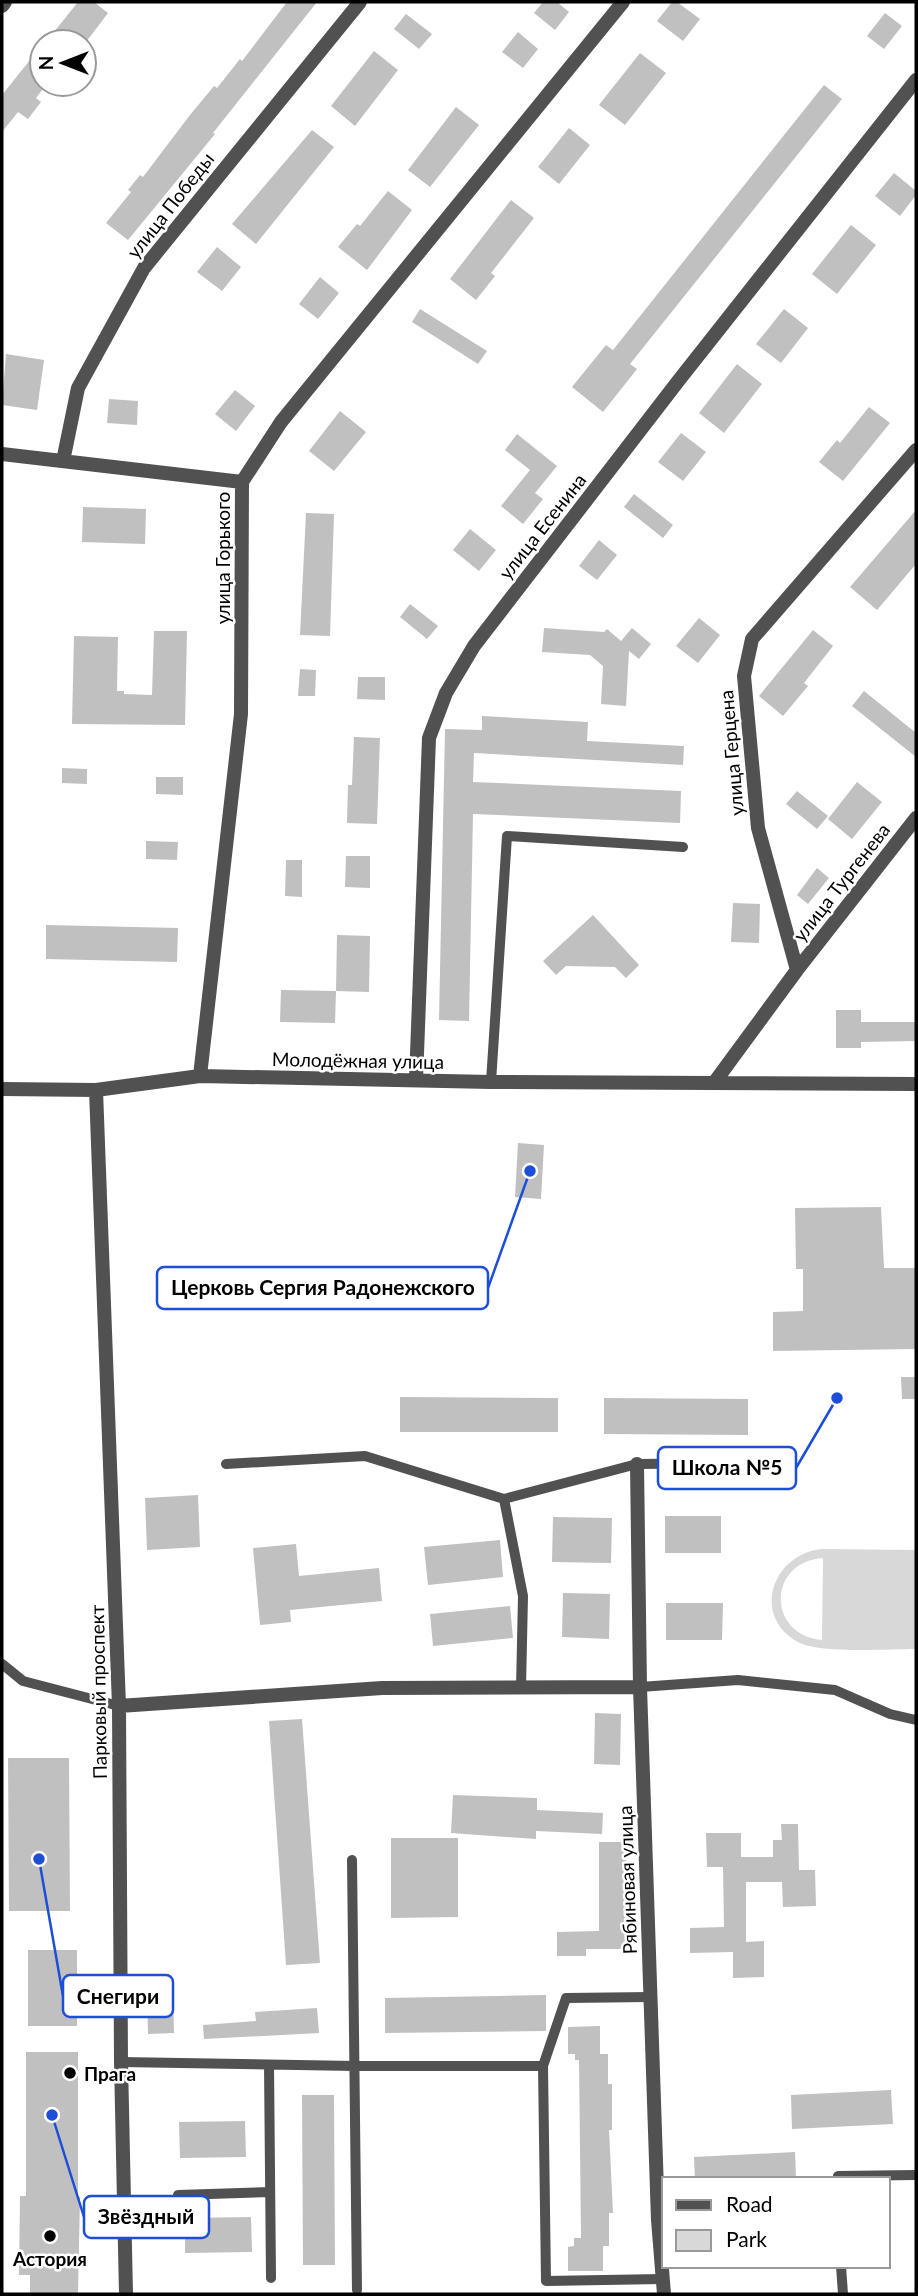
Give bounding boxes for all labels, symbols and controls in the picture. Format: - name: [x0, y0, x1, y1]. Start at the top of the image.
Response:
- north arrow: [28, 28, 98, 98]
- text: N: [34, 56, 57, 70]
- street label: улица Победы: [122, 148, 218, 262]
- street label: улица Есенина: [494, 468, 590, 584]
- street label: улица Горького: [211, 492, 234, 624]
- street label: улица Герцена: [714, 689, 748, 817]
- street label: улица Тургенева: [788, 818, 894, 946]
- street label: Молодёжная улица: [272, 1047, 444, 1073]
- callout: Церковь Сергия Радонежского: [157, 1267, 488, 1309]
- text: Церковь Сергия Радонежского: [171, 1274, 475, 1299]
- callout: Школа №5: [658, 1447, 796, 1489]
- text: Школа №5: [672, 1454, 782, 1479]
- street label: Парковый проспект: [85, 1604, 111, 1779]
- street label: Рябиновая улица: [613, 1805, 641, 1955]
- callout: Снегири: [63, 1975, 173, 2017]
- text: Снегири: [77, 1983, 159, 2008]
- place label: Прага: [84, 2062, 136, 2085]
- marker: Прага: [62, 2065, 78, 2081]
- legend: [662, 2177, 890, 2268]
- text: Road: [726, 2191, 773, 2216]
- callout: Звёздный: [84, 2196, 209, 2238]
- text: Звёздный: [98, 2203, 194, 2228]
- text: Park: [726, 2226, 767, 2251]
- marker: Астория: [42, 2228, 58, 2244]
- place label: Астория: [12, 2247, 87, 2270]

